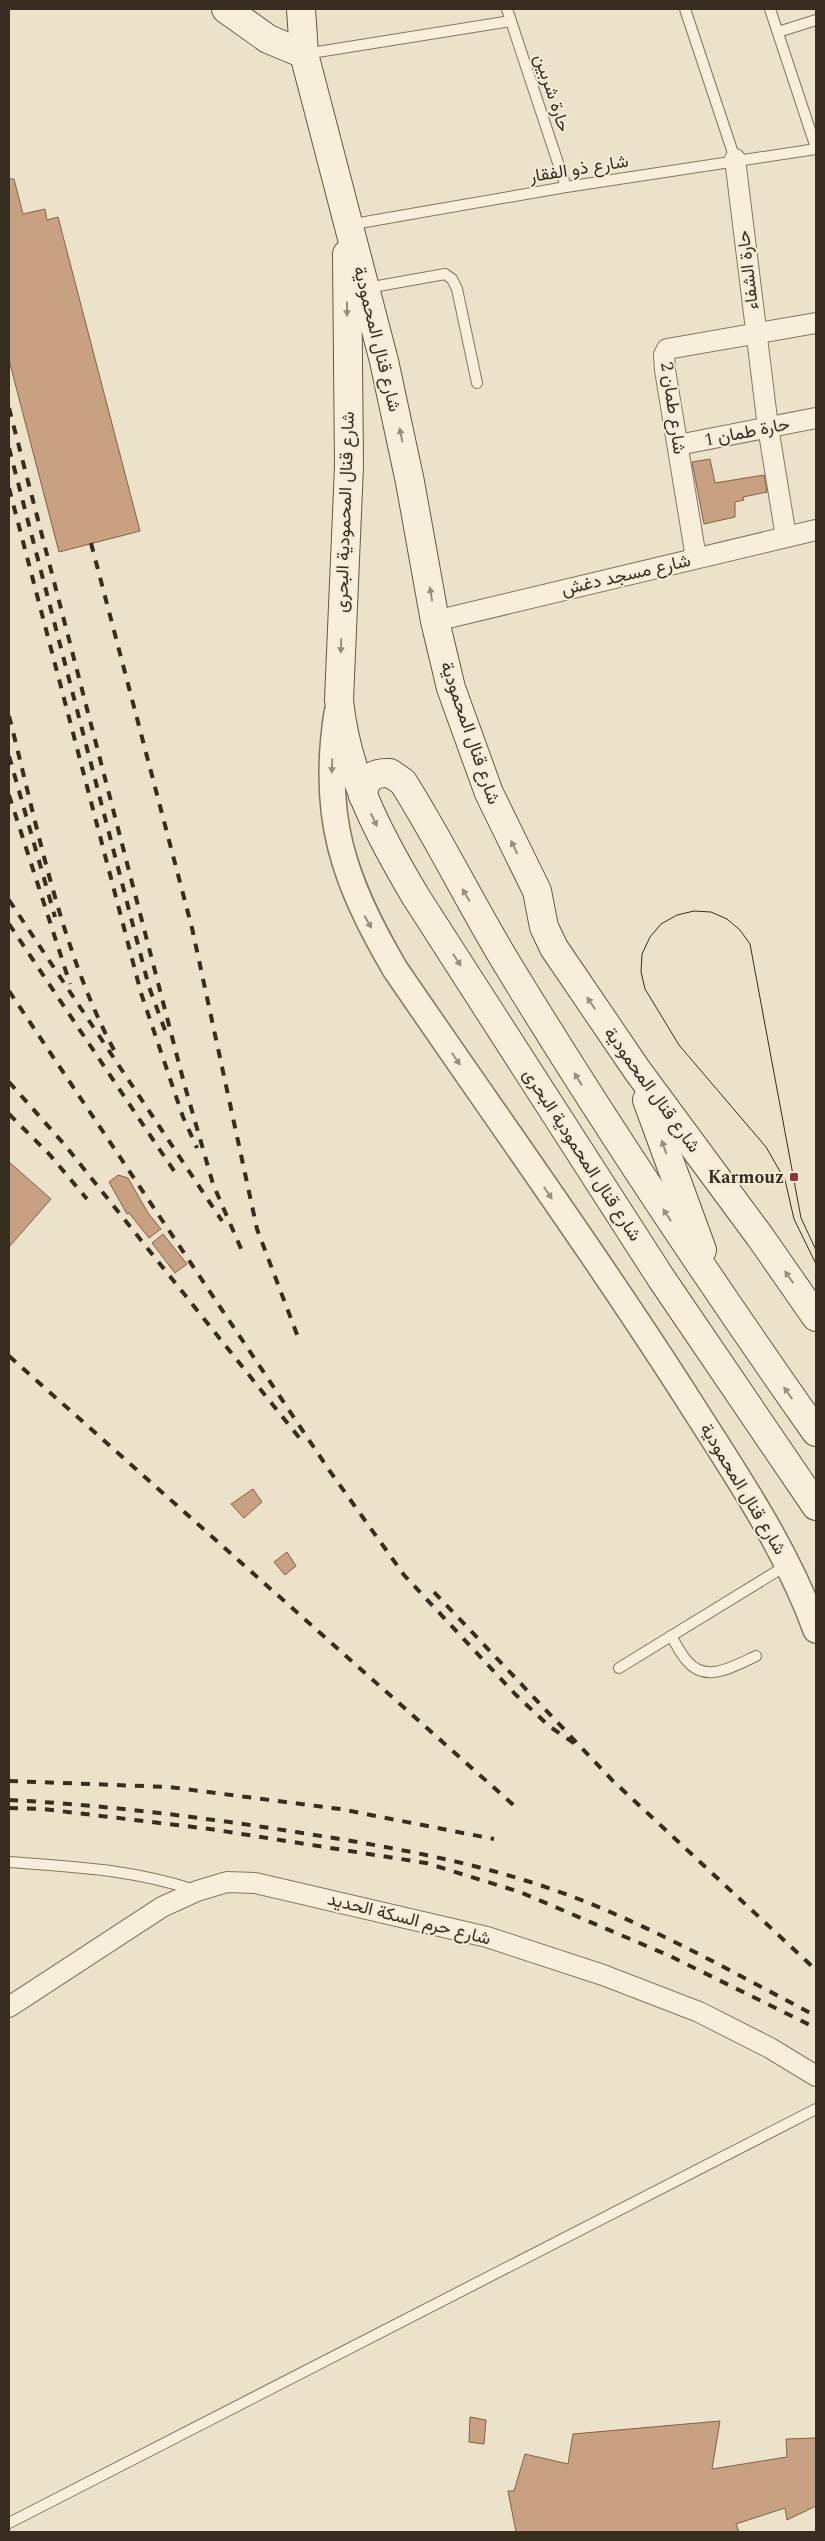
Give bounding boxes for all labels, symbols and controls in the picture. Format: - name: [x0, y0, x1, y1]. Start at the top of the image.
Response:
- street label: حارة شربين: [527, 51, 577, 135]
- street label: شارع ذو الفقار: [527, 148, 630, 190]
- street label: حارة الشفاء: [730, 229, 766, 311]
- street label: شارع قنال المحمودية: [346, 263, 408, 415]
- one-way arrow: [343, 301, 351, 317]
- street label: شارع طمان 2: [653, 360, 693, 456]
- street label: حارة طمان 1: [702, 410, 792, 454]
- street label: شارع قنال المحمودية البحرى: [328, 411, 362, 613]
- one-way arrow: [397, 427, 405, 442]
- street label: شارع مسجد دغش: [559, 547, 693, 603]
- one-way arrow: [426, 586, 434, 602]
- one-way arrow: [336, 639, 344, 655]
- street label: شارع قنال المحمودية: [433, 658, 507, 808]
- one-way arrow: [327, 758, 335, 774]
- one-way arrow: [370, 813, 378, 828]
- one-way arrow: [510, 840, 518, 855]
- one-way arrow: [462, 889, 471, 902]
- one-way arrow: [364, 915, 372, 930]
- one-way arrow: [452, 953, 462, 967]
- one-way arrow: [586, 997, 596, 1010]
- street label: شارع قنال المحمودية: [597, 1022, 707, 1158]
- one-way arrow: [451, 1052, 461, 1065]
- street label: شارع قنال المحمودية البحرى: [516, 1063, 648, 1247]
- one-way arrow: [574, 1072, 583, 1085]
- one-way arrow: [660, 1139, 667, 1154]
- place label: Karmouz: [708, 1164, 784, 1191]
- marker: Karmouz: [788, 1171, 800, 1183]
- one-way arrow: [543, 1186, 553, 1199]
- one-way arrow: [662, 1209, 672, 1222]
- one-way arrow: [784, 1270, 794, 1284]
- one-way arrow: [783, 1386, 793, 1399]
- street label: شارع قنال المحمودية: [693, 1418, 793, 1560]
- street label: شارع حرم السكة الحديد: [324, 1886, 494, 1952]

